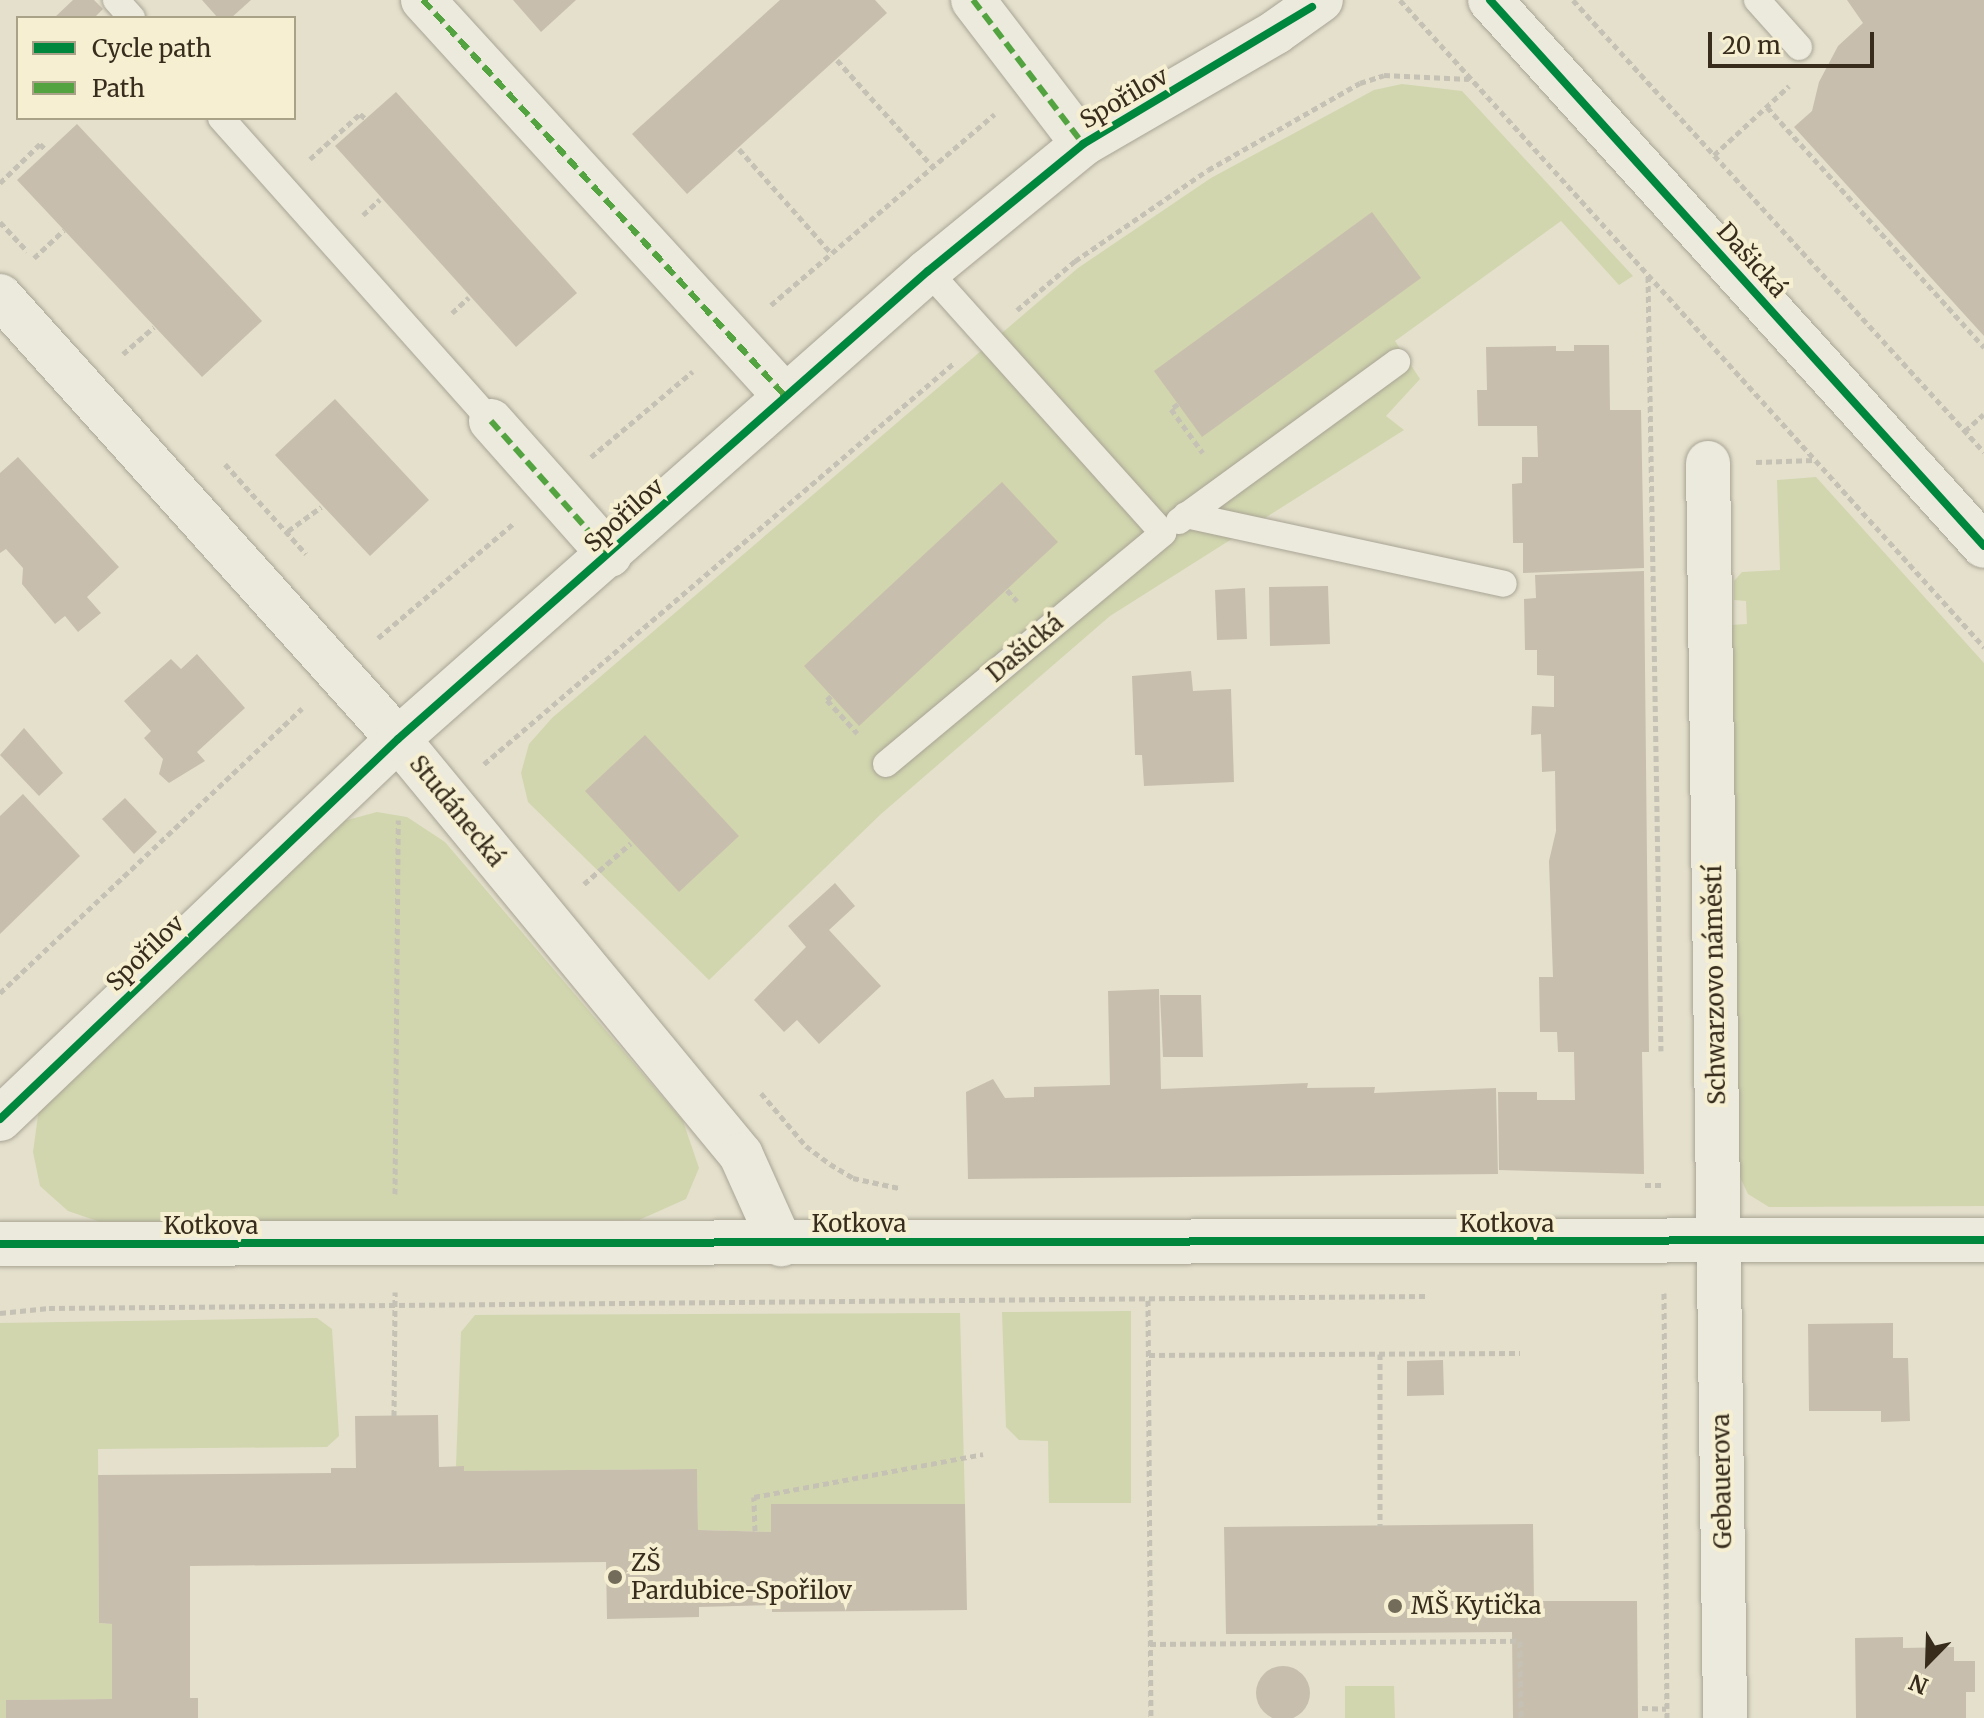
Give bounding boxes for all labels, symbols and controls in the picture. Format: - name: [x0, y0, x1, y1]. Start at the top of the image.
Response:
- legend: [16, 16, 296, 120]
- scale bar: [1712, 16, 1878, 66]
- text: 20 m: [1722, 30, 1781, 61]
- text: Cycle path: [92, 33, 211, 64]
- street label: Spořilov: [1075, 61, 1173, 135]
- text: Path: [92, 73, 145, 104]
- street label: Dašická: [1711, 217, 1793, 303]
- street label: Spořilov: [578, 472, 670, 558]
- street label: Dašická: [981, 608, 1069, 688]
- street label: Studánecká: [403, 750, 511, 872]
- street label: Schwarzovo náměstí: [1699, 865, 1731, 1105]
- street label: Spořilov: [100, 909, 190, 997]
- street label: Kotkova: [812, 1210, 906, 1238]
- street label: Kotkova: [1460, 1210, 1554, 1238]
- street label: Kotkova: [164, 1212, 258, 1240]
- street label: Gebauerova: [1706, 1413, 1738, 1549]
- place label: ZŠ Pardubice-Spořilov: [631, 1549, 852, 1605]
- marker: ZŠ Pardubice-Spořilov: [606, 1568, 624, 1586]
- place label: MŠ Kytička: [1411, 1592, 1541, 1620]
- marker: MŠ Kytička: [1386, 1597, 1404, 1615]
- north arrow: [1888, 1622, 1968, 1702]
- text: N: [1905, 1668, 1932, 1700]

